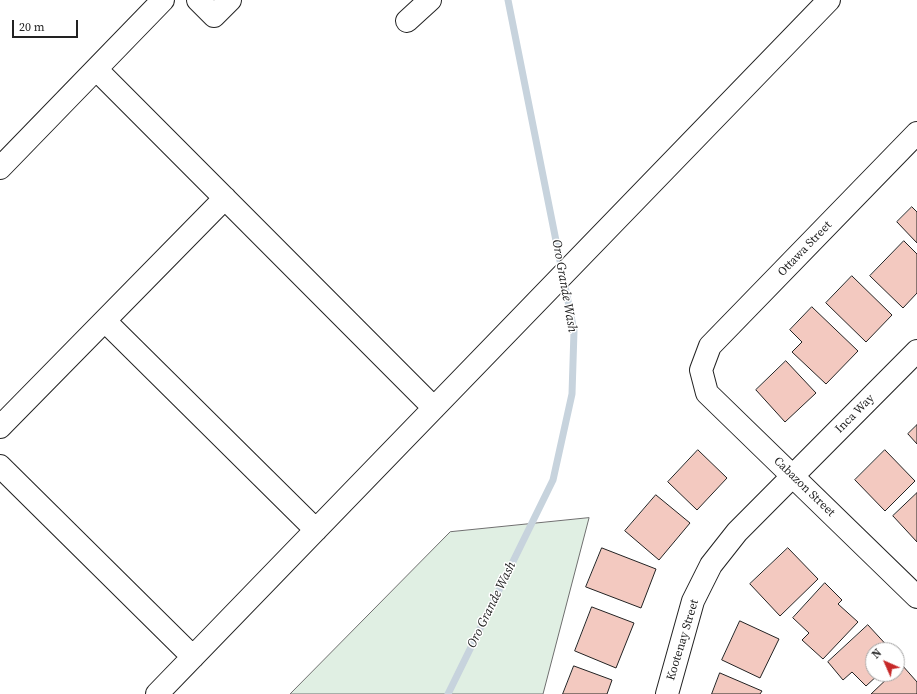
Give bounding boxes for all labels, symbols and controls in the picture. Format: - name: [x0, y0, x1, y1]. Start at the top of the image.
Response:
- scale bar: [14, 12, 80, 38]
- text: 20 m: [19, 19, 45, 35]
- street label: Ottawa Street: [775, 218, 835, 280]
- water label: Oro Grande Wash: [548, 238, 580, 334]
- street label: Inca Way: [832, 391, 878, 437]
- street label: Cabazon Street: [770, 454, 838, 520]
- water label: Oro Grande Wash: [464, 559, 520, 651]
- street label: Kootenay Street: [664, 598, 702, 682]
- north arrow: [865, 642, 905, 682]
- text: N: [869, 646, 885, 662]

